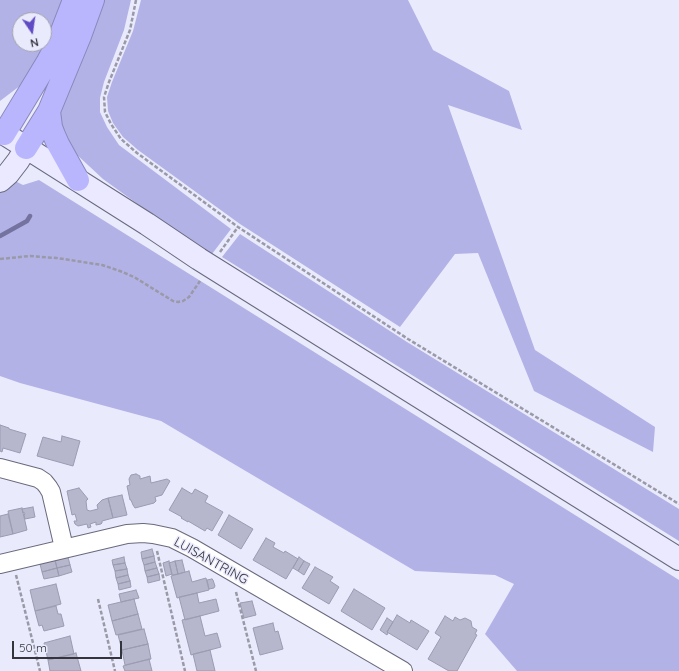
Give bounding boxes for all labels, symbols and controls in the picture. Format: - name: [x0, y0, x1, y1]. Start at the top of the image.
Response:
- north arrow: [12, 12, 52, 52]
- text: N: [29, 35, 40, 50]
- street label: LUISANTRING: [171, 534, 251, 588]
- scale bar: [14, 633, 124, 659]
- text: 50 m: [19, 640, 47, 655]

